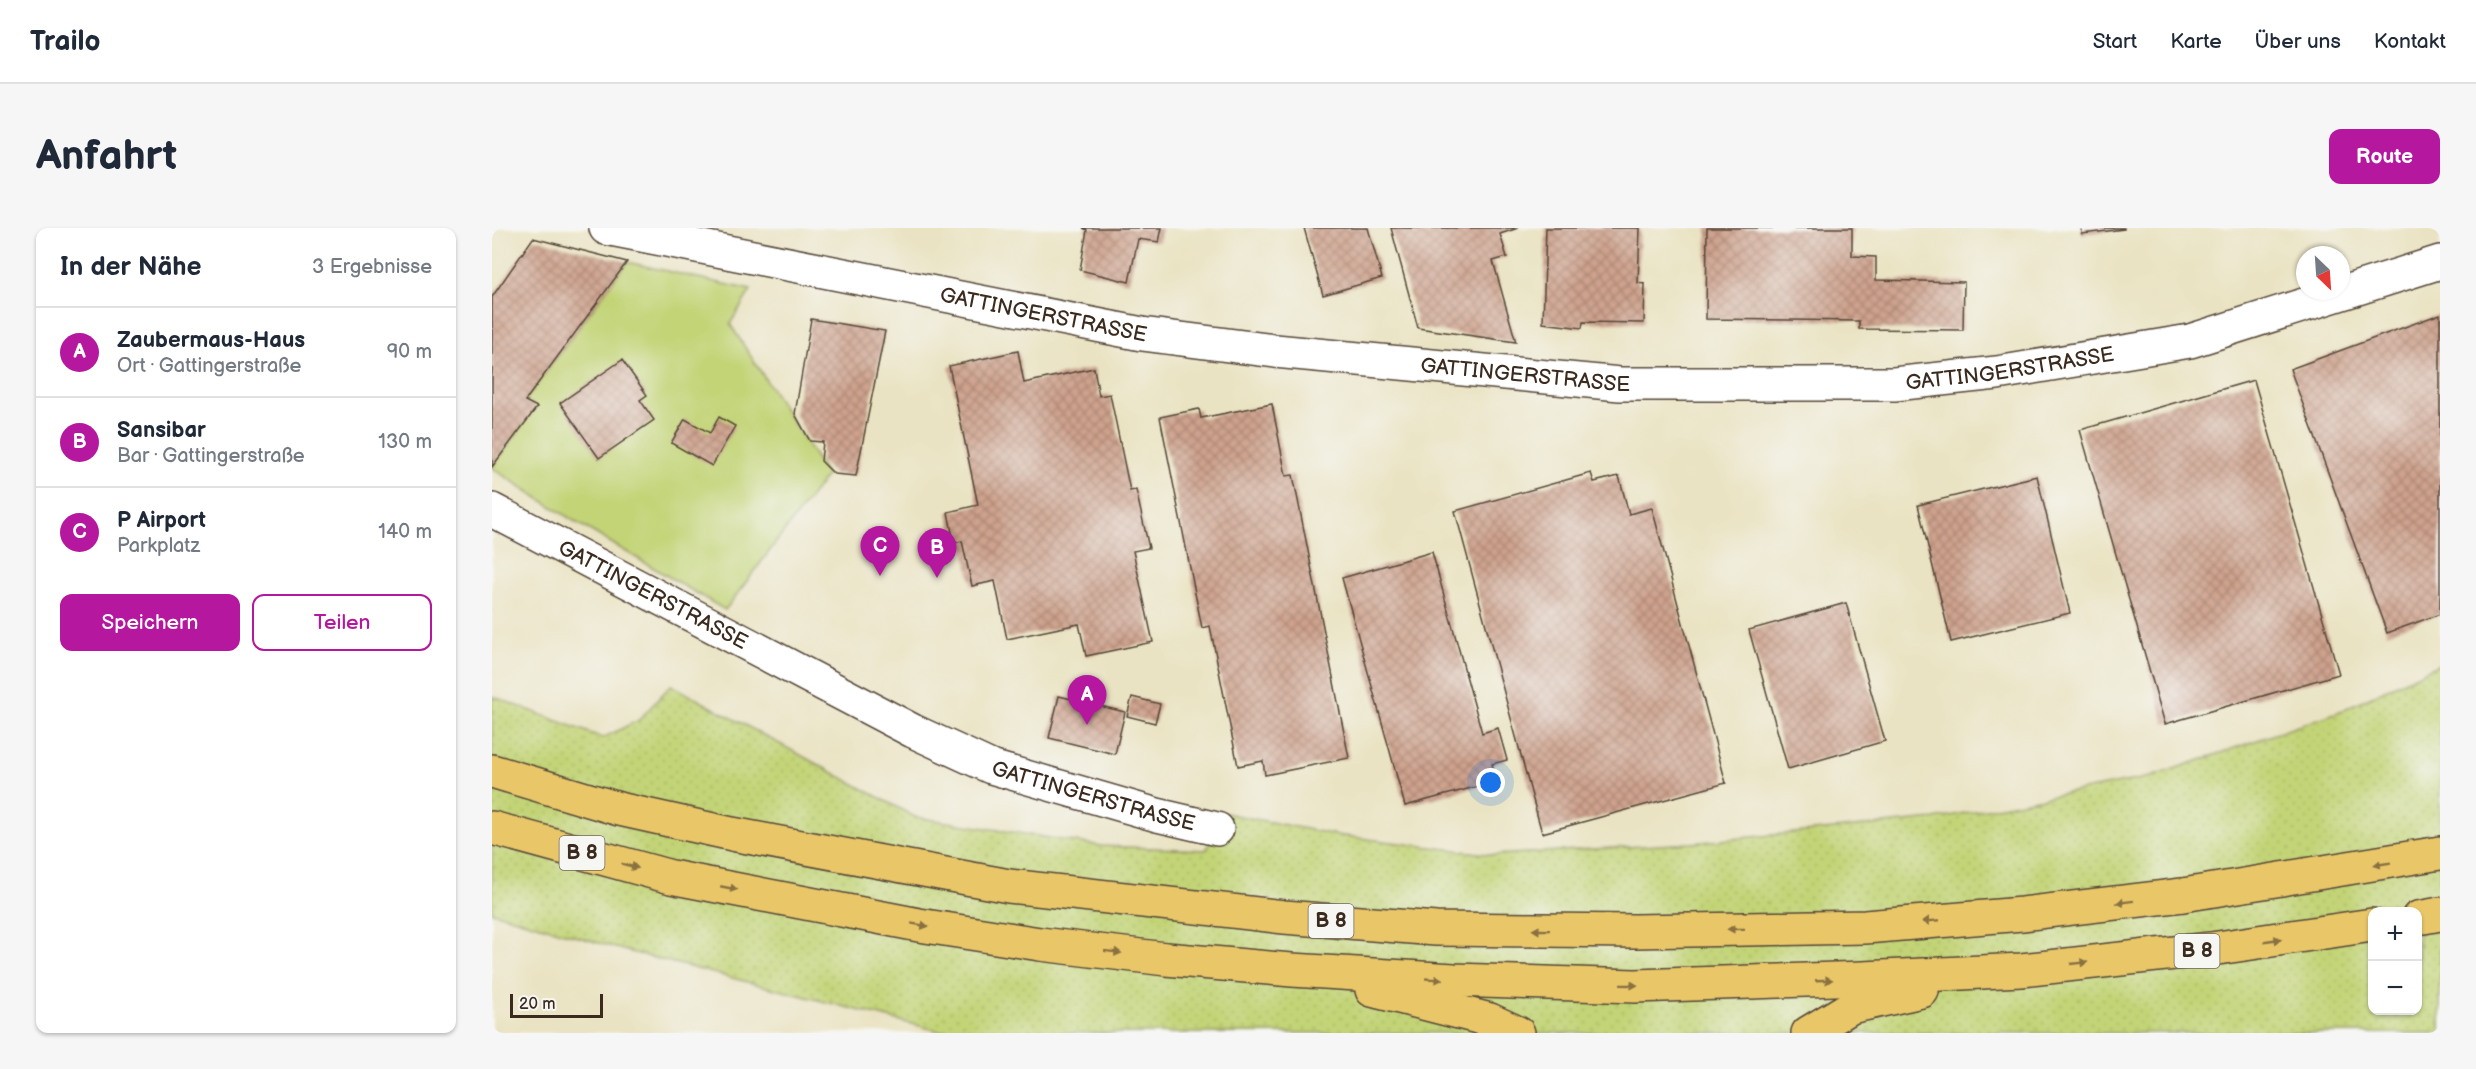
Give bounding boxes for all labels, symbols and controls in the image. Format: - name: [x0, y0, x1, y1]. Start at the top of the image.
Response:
- text: Trailo: [30, 25, 101, 58]
- text: Start: [2093, 29, 2137, 54]
- text: Karte: [2170, 29, 2222, 54]
- text: Über uns: [2255, 29, 2341, 54]
- text: Kontakt: [2374, 29, 2446, 54]
- button: Route: [2329, 129, 2440, 184]
- text: Anfahrt: [36, 131, 177, 182]
- north arrow: [2296, 246, 2350, 300]
- text: In der Nähe: [60, 252, 202, 283]
- text: 3 Ergebnisse: [312, 255, 432, 279]
- street label: GATTINGERSTRASSE: [938, 282, 1149, 347]
- text: Zaubermaus-Haus: [117, 327, 305, 354]
- text: A: [73, 340, 86, 364]
- text: 90 m: [387, 340, 432, 364]
- street label: GATTINGERSTRASSE: [1904, 341, 2116, 395]
- street label: GATTINGERSTRASSE: [1420, 353, 1630, 397]
- text: Ort · Gattingerstraße: [117, 354, 301, 378]
- text: Sansibar: [117, 417, 206, 444]
- text: B: [72, 430, 87, 454]
- text: 130 m: [378, 430, 432, 454]
- text: Bar · Gattingerstraße: [117, 444, 305, 468]
- text: P Airport: [117, 507, 206, 534]
- text: C: [72, 520, 87, 544]
- text: 140 m: [378, 520, 432, 544]
- pin: C: [860, 526, 900, 576]
- pin: B: [918, 528, 956, 578]
- text: Parkplatz: [117, 534, 200, 558]
- street label: GATTINGERSTRASSE: [554, 535, 752, 655]
- button: Speichern: [60, 594, 240, 651]
- button: Teilen: [252, 594, 432, 651]
- pin: A: [1068, 676, 1106, 725]
- street label: GATTINGERSTRASSE: [989, 755, 1198, 836]
- your location: [1476, 768, 1505, 797]
- road number: B 8: [560, 836, 604, 870]
- one-way arrow: [2373, 860, 2392, 869]
- one-way arrow: [620, 861, 639, 871]
- one-way arrow: [719, 884, 738, 893]
- one-way arrow: [2115, 897, 2134, 906]
- road number: B 8: [1308, 904, 1354, 938]
- map controls: [2368, 907, 2422, 1015]
- button: +: [2368, 907, 2422, 961]
- one-way arrow: [1921, 917, 1940, 926]
- one-way arrow: [911, 921, 930, 930]
- one-way arrow: [1532, 925, 1551, 935]
- one-way arrow: [1726, 925, 1745, 934]
- road number: B 8: [2174, 934, 2220, 968]
- one-way arrow: [2263, 935, 2282, 944]
- one-way arrow: [1104, 948, 1123, 957]
- one-way arrow: [2070, 958, 2089, 968]
- button: −: [2368, 961, 2422, 1015]
- one-way arrow: [1425, 974, 1444, 984]
- one-way arrow: [1814, 975, 1833, 984]
- one-way arrow: [1620, 981, 1639, 990]
- scale bar: [510, 991, 603, 1018]
- text: 20 m: [519, 995, 555, 1014]

